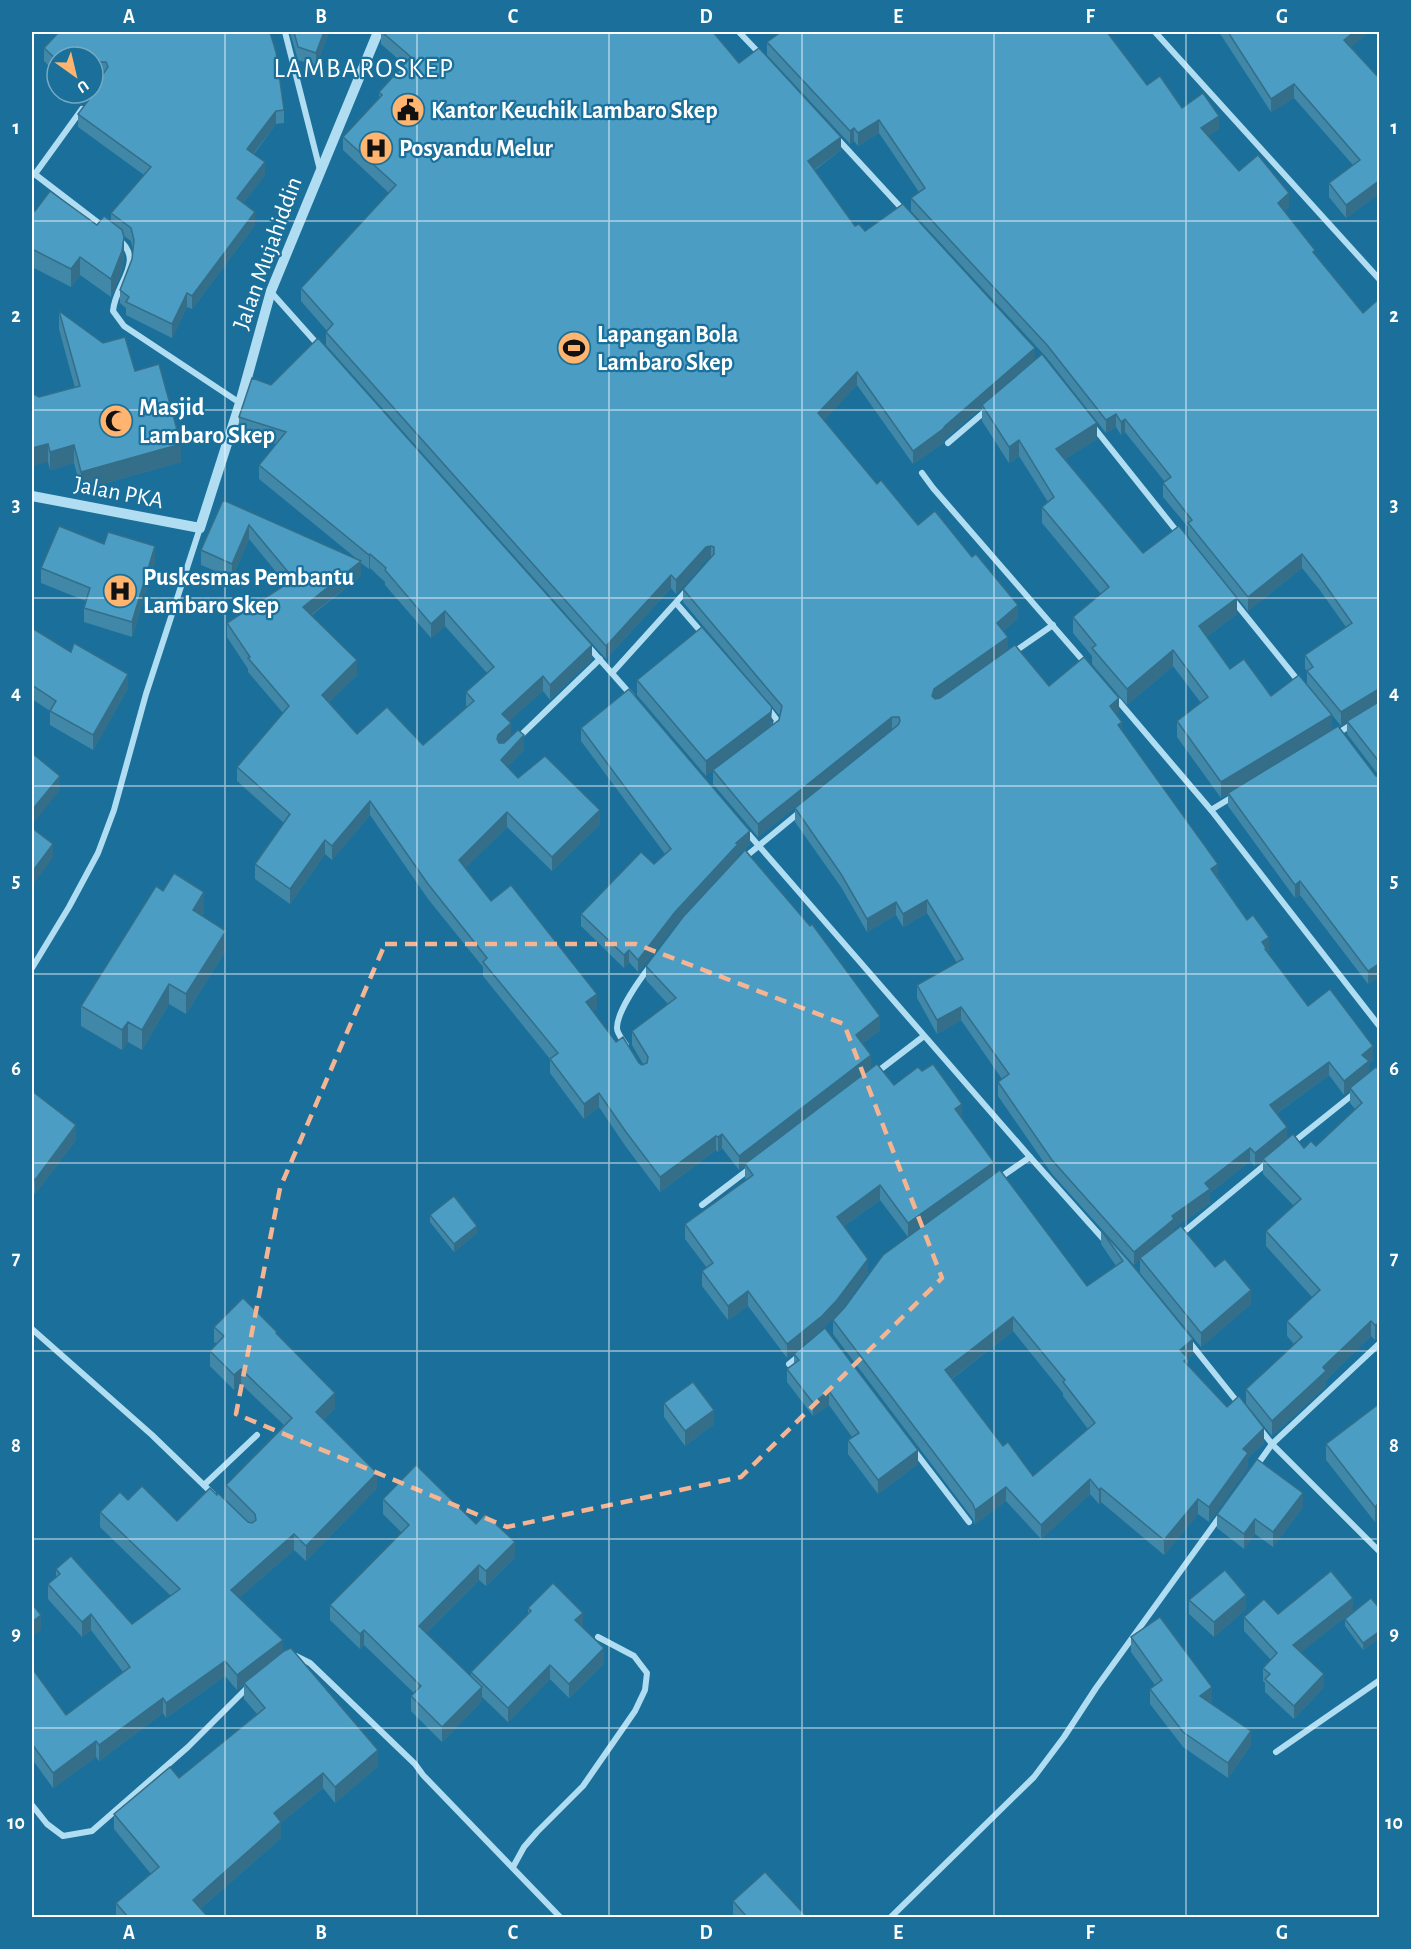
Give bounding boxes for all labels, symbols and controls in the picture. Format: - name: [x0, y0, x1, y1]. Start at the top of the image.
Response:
- text: A: [123, 7, 135, 27]
- text: B: [315, 7, 327, 27]
- text: C: [508, 7, 519, 27]
- text: D: [699, 7, 713, 27]
- text: E: [893, 7, 903, 27]
- text: F: [1085, 7, 1095, 27]
- text: G: [1276, 7, 1288, 27]
- north arrow: [45, 45, 105, 105]
- district label: LAMBAROSKEP: [273, 55, 455, 82]
- text: U: [74, 77, 92, 96]
- public building icon: Kantor Keuchik Lambaro Skep: [390, 92, 426, 128]
- place label: Kantor Keuchik Lambaro Skep: [431, 99, 718, 123]
- text: 1: [12, 118, 20, 138]
- text: 1: [1390, 118, 1398, 138]
- hospital icon: Posyandu Melur: [358, 130, 394, 166]
- place label: Posyandu Melur: [399, 137, 554, 161]
- street label: Jalan Mujahiddin: [229, 174, 307, 333]
- text: 2: [11, 306, 21, 326]
- text: 2: [1389, 306, 1399, 326]
- place label: Lapangan Bola Lambaro Skep: [597, 323, 738, 375]
- sports icon: Lapangan Bola Lambaro Skep: [556, 330, 592, 366]
- place label: Masjid Lambaro Skep: [139, 396, 275, 448]
- mosque icon: Masjid Lambaro Skep: [98, 403, 134, 439]
- street label: Jalan PKA: [72, 473, 166, 513]
- text: 3: [12, 495, 20, 515]
- text: 3: [1390, 495, 1398, 515]
- place label: Puskesmas Pembantu Lambaro Skep: [143, 566, 355, 618]
- hospital icon: Puskesmas Pembantu Lambaro Skep: [102, 573, 138, 609]
- text: 4: [11, 683, 21, 703]
- text: 4: [1389, 683, 1399, 703]
- text: 5: [12, 871, 20, 891]
- text: 5: [1390, 871, 1398, 891]
- text: 6: [11, 1059, 21, 1079]
- text: 6: [1389, 1059, 1399, 1079]
- text: 7: [12, 1248, 21, 1268]
- text: 7: [1390, 1248, 1399, 1268]
- text: 8: [11, 1436, 21, 1456]
- text: 8: [1389, 1436, 1399, 1456]
- text: 9: [11, 1624, 21, 1644]
- text: 9: [1389, 1624, 1399, 1644]
- text: 10: [7, 1813, 25, 1833]
- text: 10: [1385, 1813, 1403, 1833]
- text: A: [123, 1923, 135, 1943]
- text: B: [315, 1923, 327, 1943]
- text: C: [508, 1923, 519, 1943]
- text: D: [699, 1923, 713, 1943]
- text: E: [893, 1923, 903, 1943]
- text: F: [1085, 1923, 1095, 1943]
- text: G: [1276, 1923, 1288, 1943]

